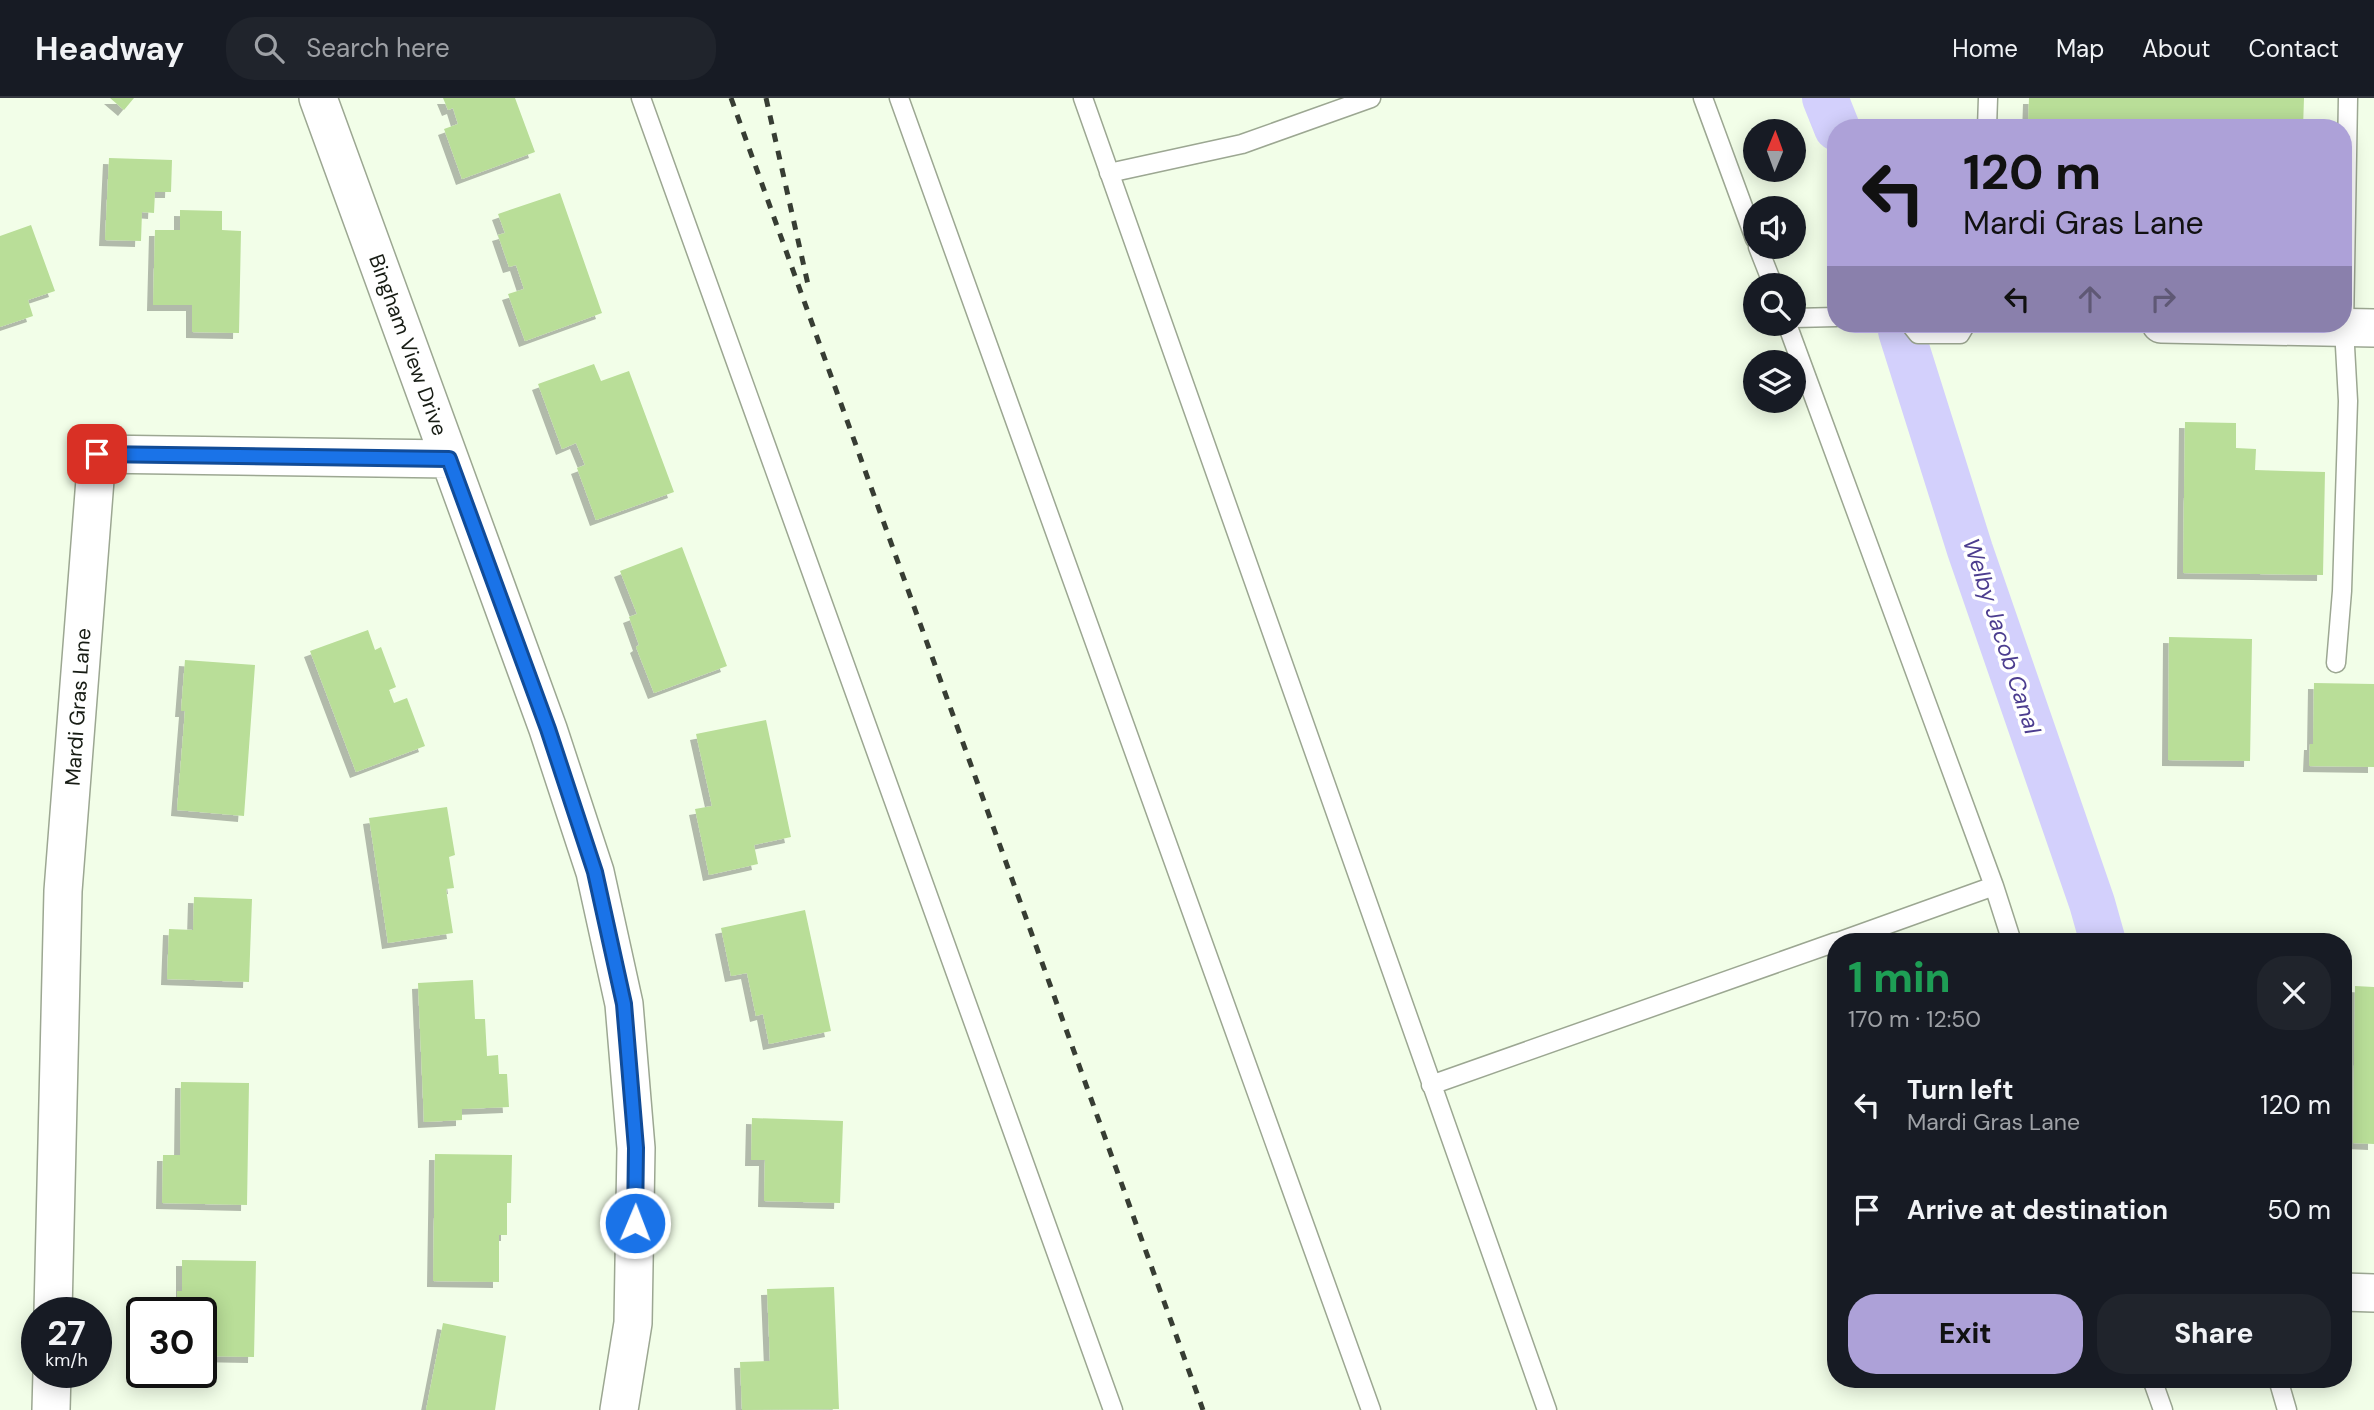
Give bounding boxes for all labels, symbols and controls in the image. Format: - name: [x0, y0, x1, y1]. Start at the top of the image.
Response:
- search box: [226, 17, 716, 80]
- text: Headway: [35, 27, 184, 70]
- icon: search: [250, 29, 288, 67]
- text: Search here: [306, 31, 450, 65]
- text: Home: [1952, 33, 2018, 64]
- text: Map: [2056, 33, 2104, 64]
- text: About: [2142, 33, 2211, 64]
- text: Contact: [2249, 33, 2339, 64]
- north arrow: [1743, 119, 1806, 182]
- map controls: [1743, 119, 1806, 413]
- text: 120 m: [1963, 140, 2101, 204]
- icon: left: [1848, 147, 1939, 238]
- button: sound: [1743, 196, 1806, 259]
- text: Mardi Gras Lane: [1963, 202, 2204, 244]
- street label: Bingham View Drive: [362, 250, 454, 440]
- button: search: [1743, 273, 1806, 336]
- icon: left: [1998, 280, 2036, 318]
- icon: ahead: [2071, 280, 2109, 318]
- icon: right: [2144, 280, 2182, 318]
- button: layers: [1743, 350, 1806, 413]
- pin: [67, 424, 127, 484]
- icon: arrive: [78, 435, 116, 473]
- water label: Welby Jacob Canal: [1956, 534, 2048, 738]
- street label: Mardi Gras Lane: [59, 627, 97, 787]
- text: 1 min: [1848, 950, 1951, 1005]
- button: close: [2257, 956, 2331, 1030]
- text: 170 m · 12:50: [1848, 1004, 1981, 1034]
- text: Turn left: [1907, 1073, 2014, 1107]
- icon: left: [1848, 1086, 1886, 1124]
- text: 120 m: [2260, 1088, 2331, 1122]
- text: Mardi Gras Lane: [1907, 1107, 2080, 1137]
- position arrow: [598, 1186, 672, 1260]
- icon: arrive: [1848, 1191, 1886, 1229]
- text: Arrive at destination: [1907, 1193, 2168, 1227]
- text: 50 m: [2267, 1193, 2331, 1227]
- button: Exit: [1848, 1294, 2083, 1374]
- button: Share: [2097, 1294, 2331, 1374]
- speed limit sign: 30: [126, 1297, 217, 1388]
- text: 27: [47, 1310, 86, 1356]
- text: km/h: [45, 1348, 88, 1372]

